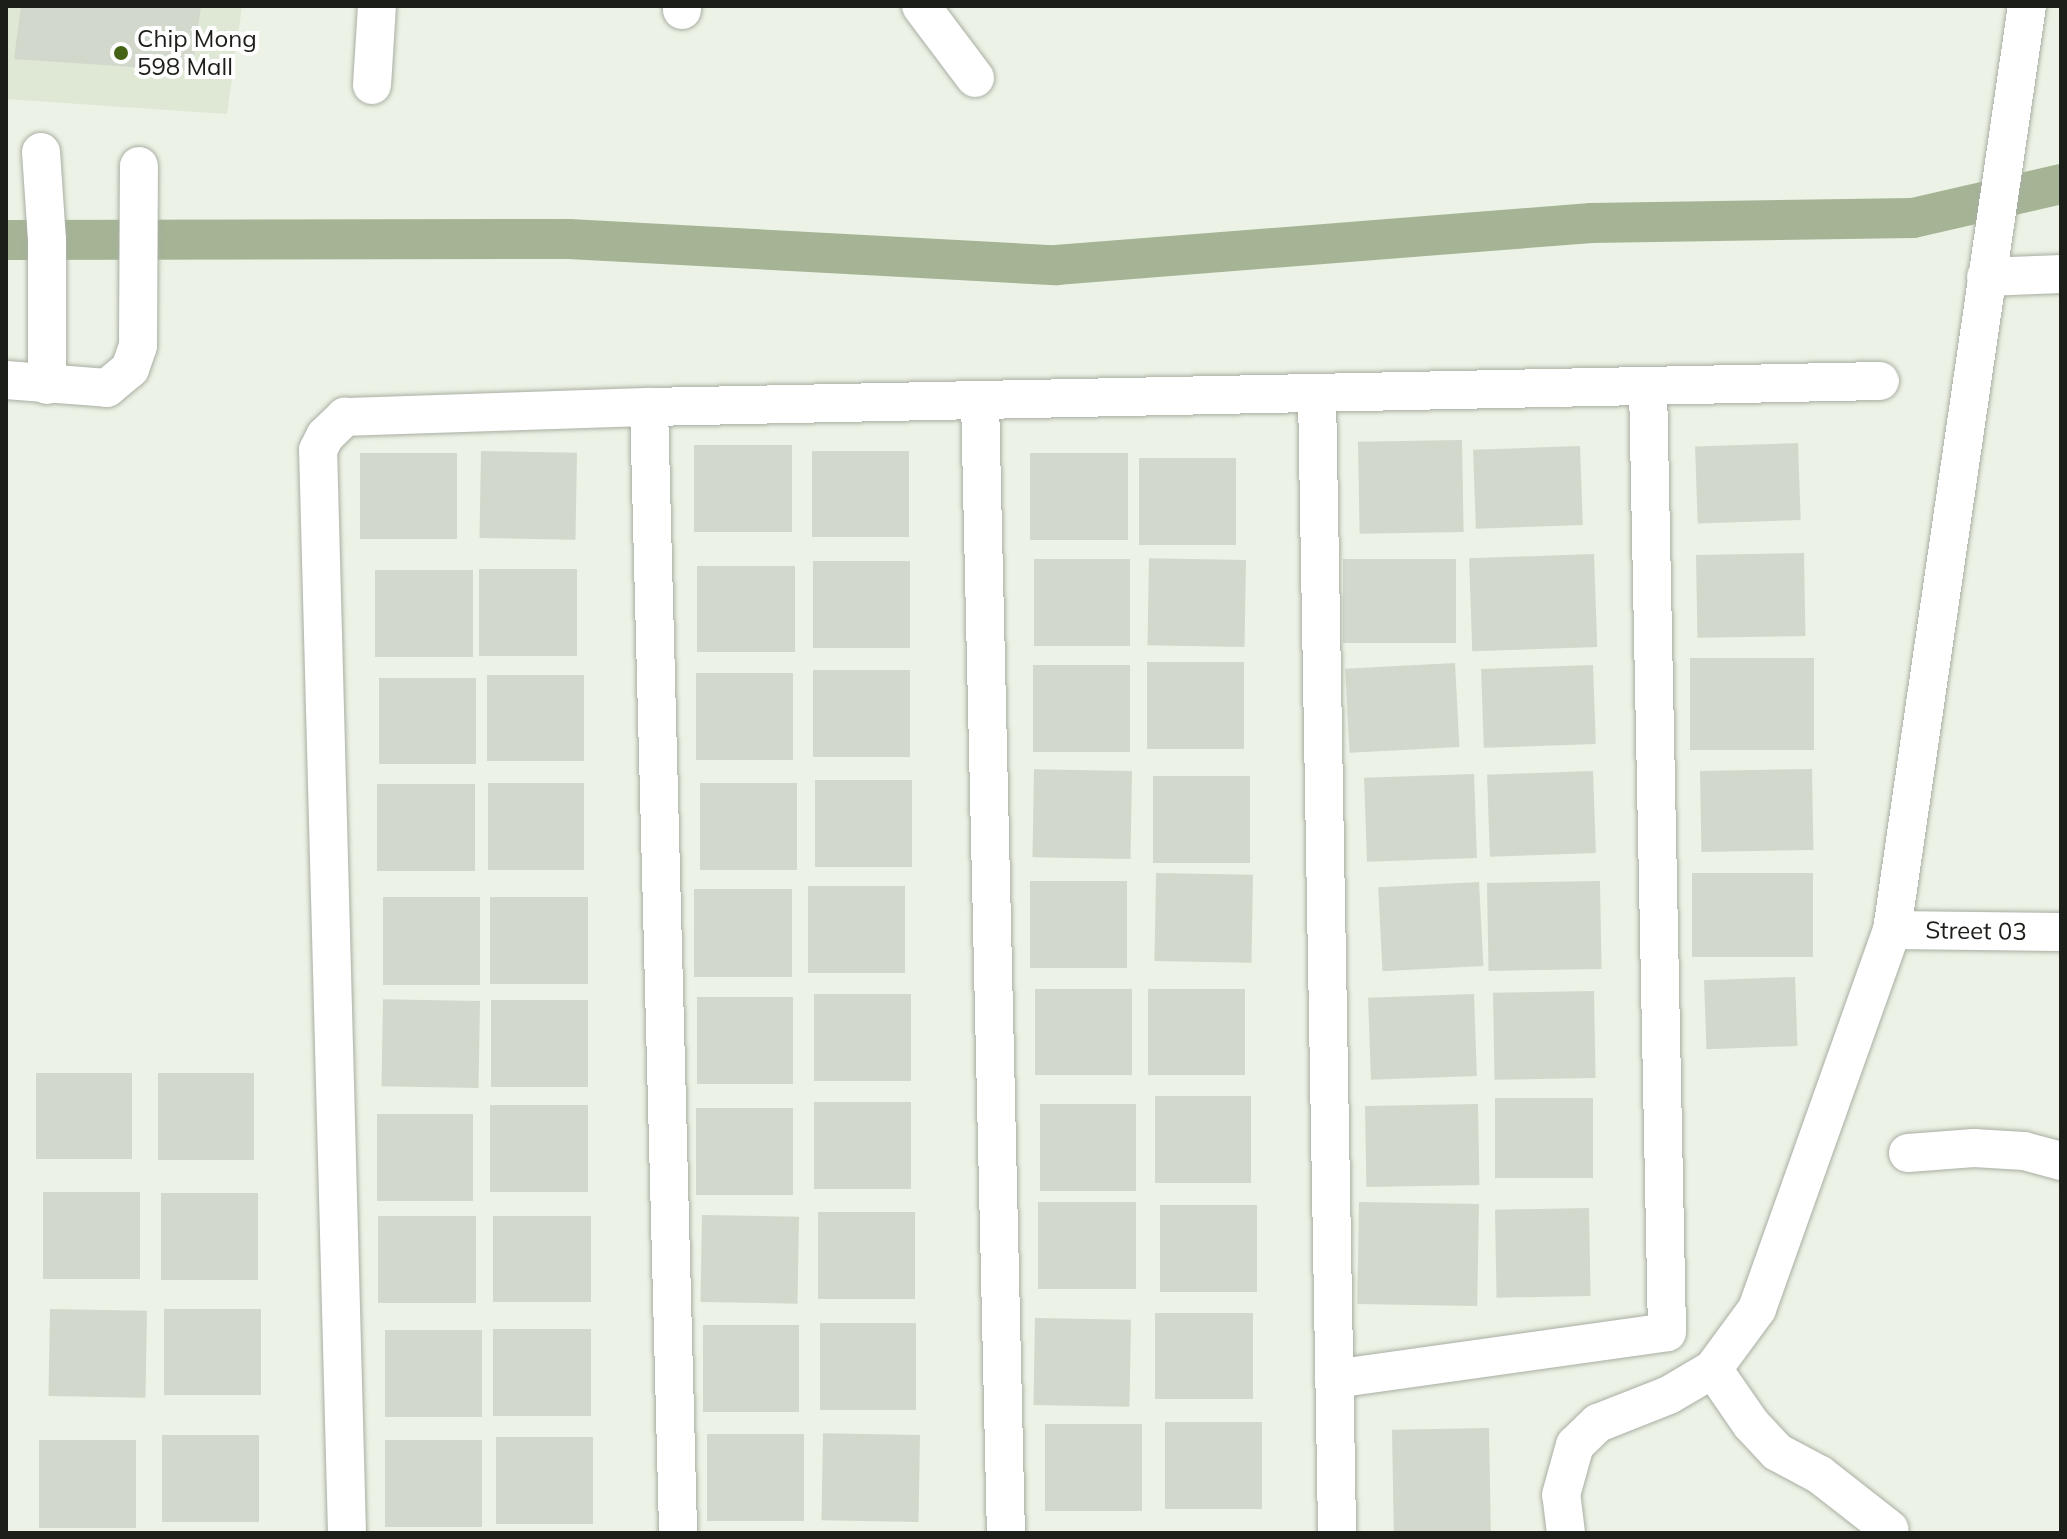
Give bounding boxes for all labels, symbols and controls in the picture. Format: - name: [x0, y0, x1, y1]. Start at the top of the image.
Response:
- place label: Chip Mong 598 Mall: [137, 25, 257, 81]
- marker: Chip Mong 598 Mall: [112, 44, 130, 62]
- street label: Street 03: [1925, 916, 2027, 946]

